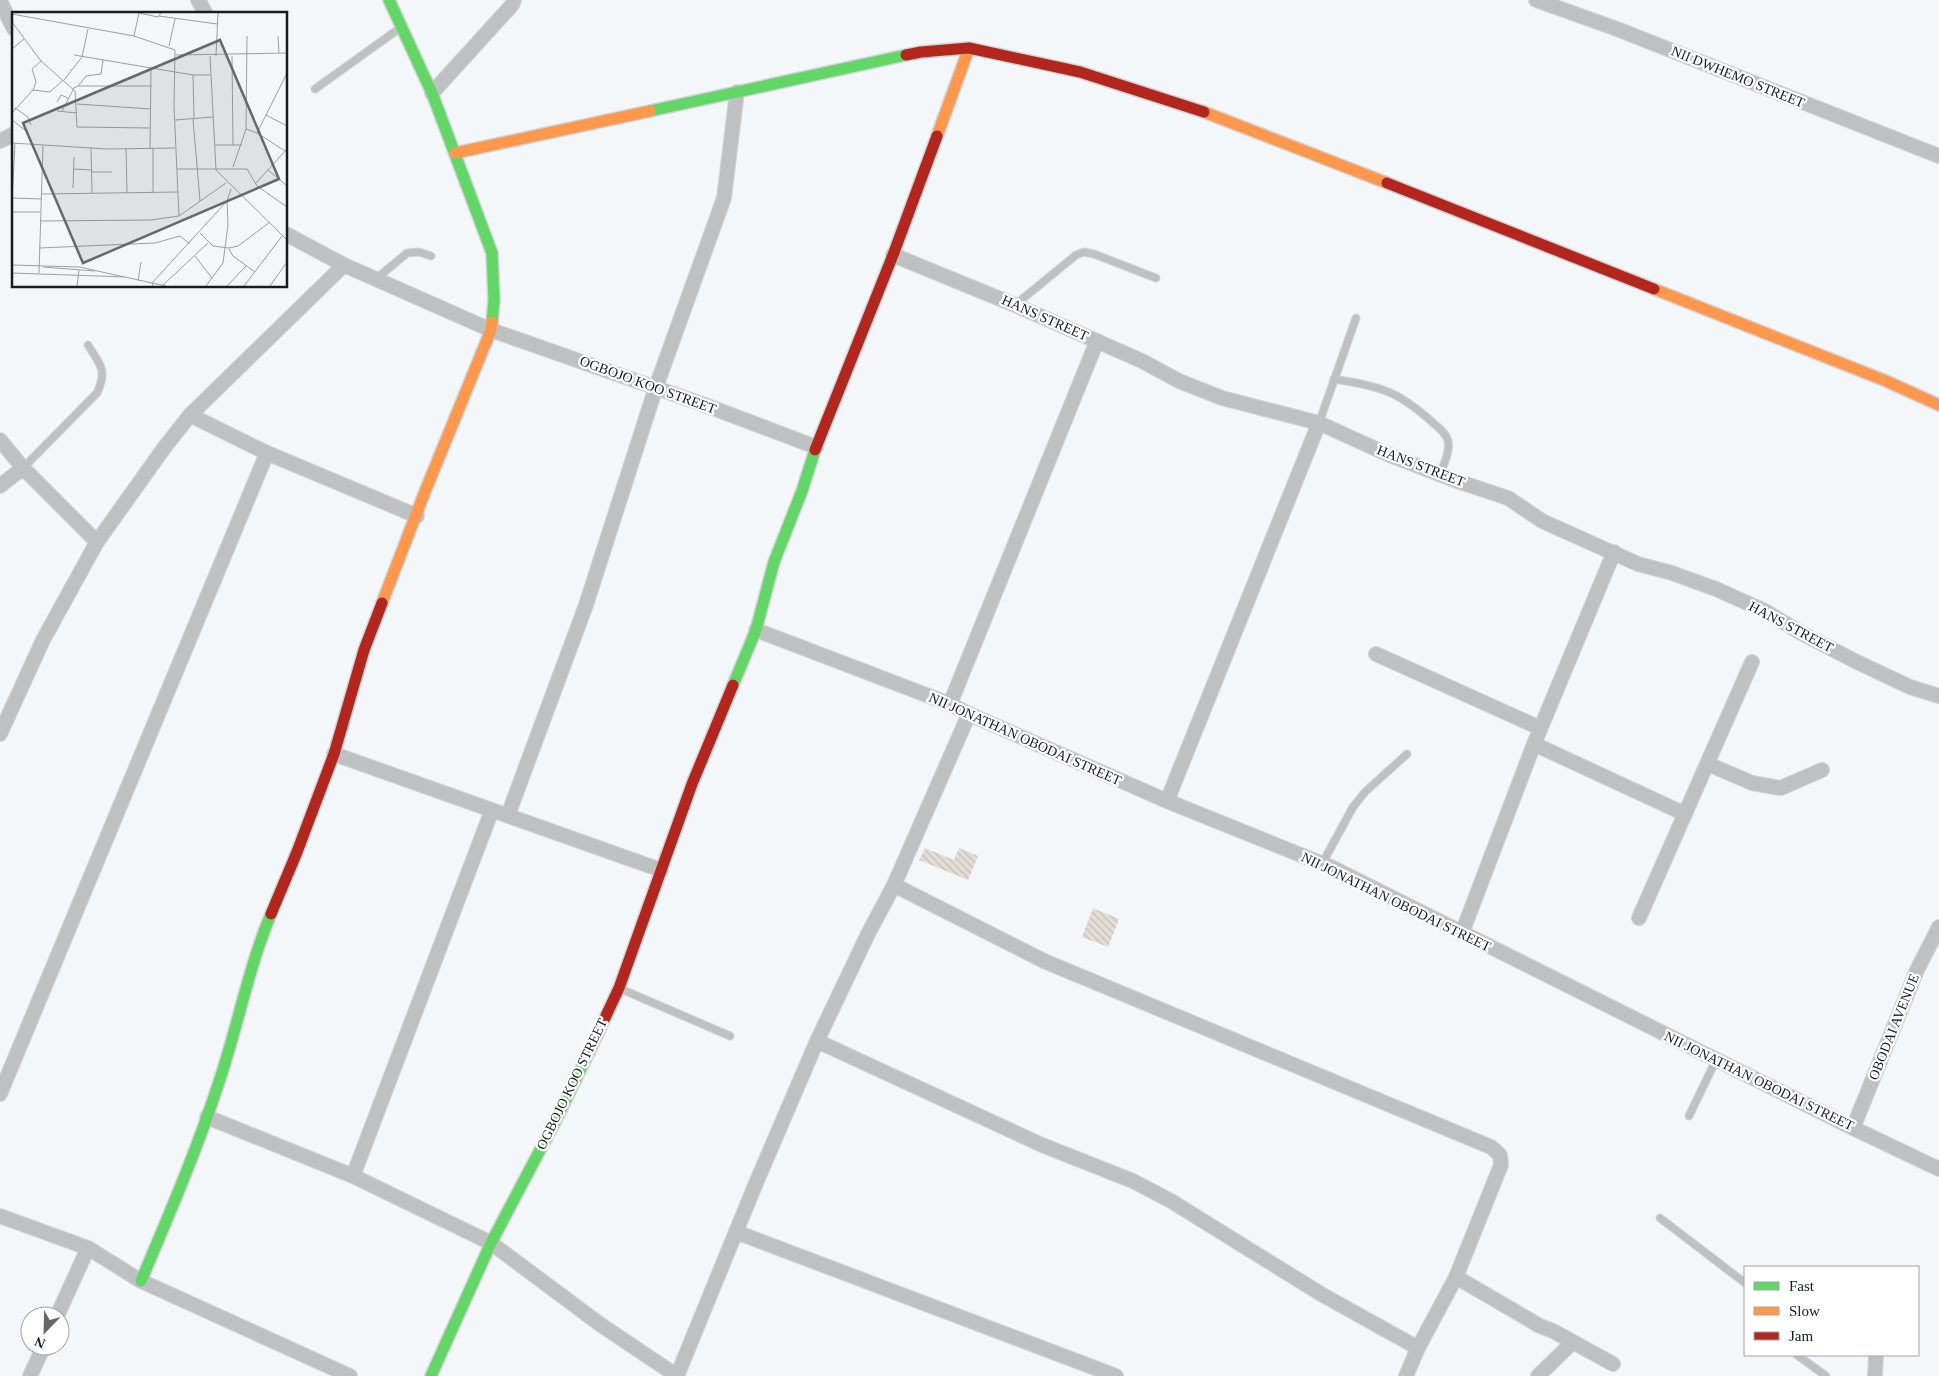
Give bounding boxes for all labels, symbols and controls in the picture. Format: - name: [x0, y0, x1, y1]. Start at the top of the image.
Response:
- inset map: [12, 12, 288, 288]
- street label: NII DWHEMO STREET: [1669, 43, 1807, 111]
- street label: HANS STREET: [999, 292, 1091, 344]
- street label: OGBOJO KOO STREET: [578, 353, 719, 417]
- street label: HANS STREET: [1375, 442, 1467, 490]
- street label: HANS STREET: [1746, 599, 1836, 656]
- street label: NII JONATHAN OBODAI STREET: [927, 690, 1124, 788]
- street label: NII JONATHAN OBODAI STREET: [1299, 849, 1494, 955]
- street label: OBODAI AVENUE: [1866, 972, 1922, 1082]
- street label: OGBOJO KOO STREET: [534, 1016, 610, 1152]
- street label: NII JONATHAN OBODAI STREET: [1662, 1028, 1857, 1134]
- legend: [1744, 1266, 1919, 1356]
- text: Fast: [1789, 1278, 1815, 1294]
- text: Slow: [1789, 1303, 1820, 1319]
- north arrow: [20, 1306, 70, 1356]
- text: Jam: [1789, 1328, 1813, 1344]
- text: N: [33, 1334, 48, 1351]

